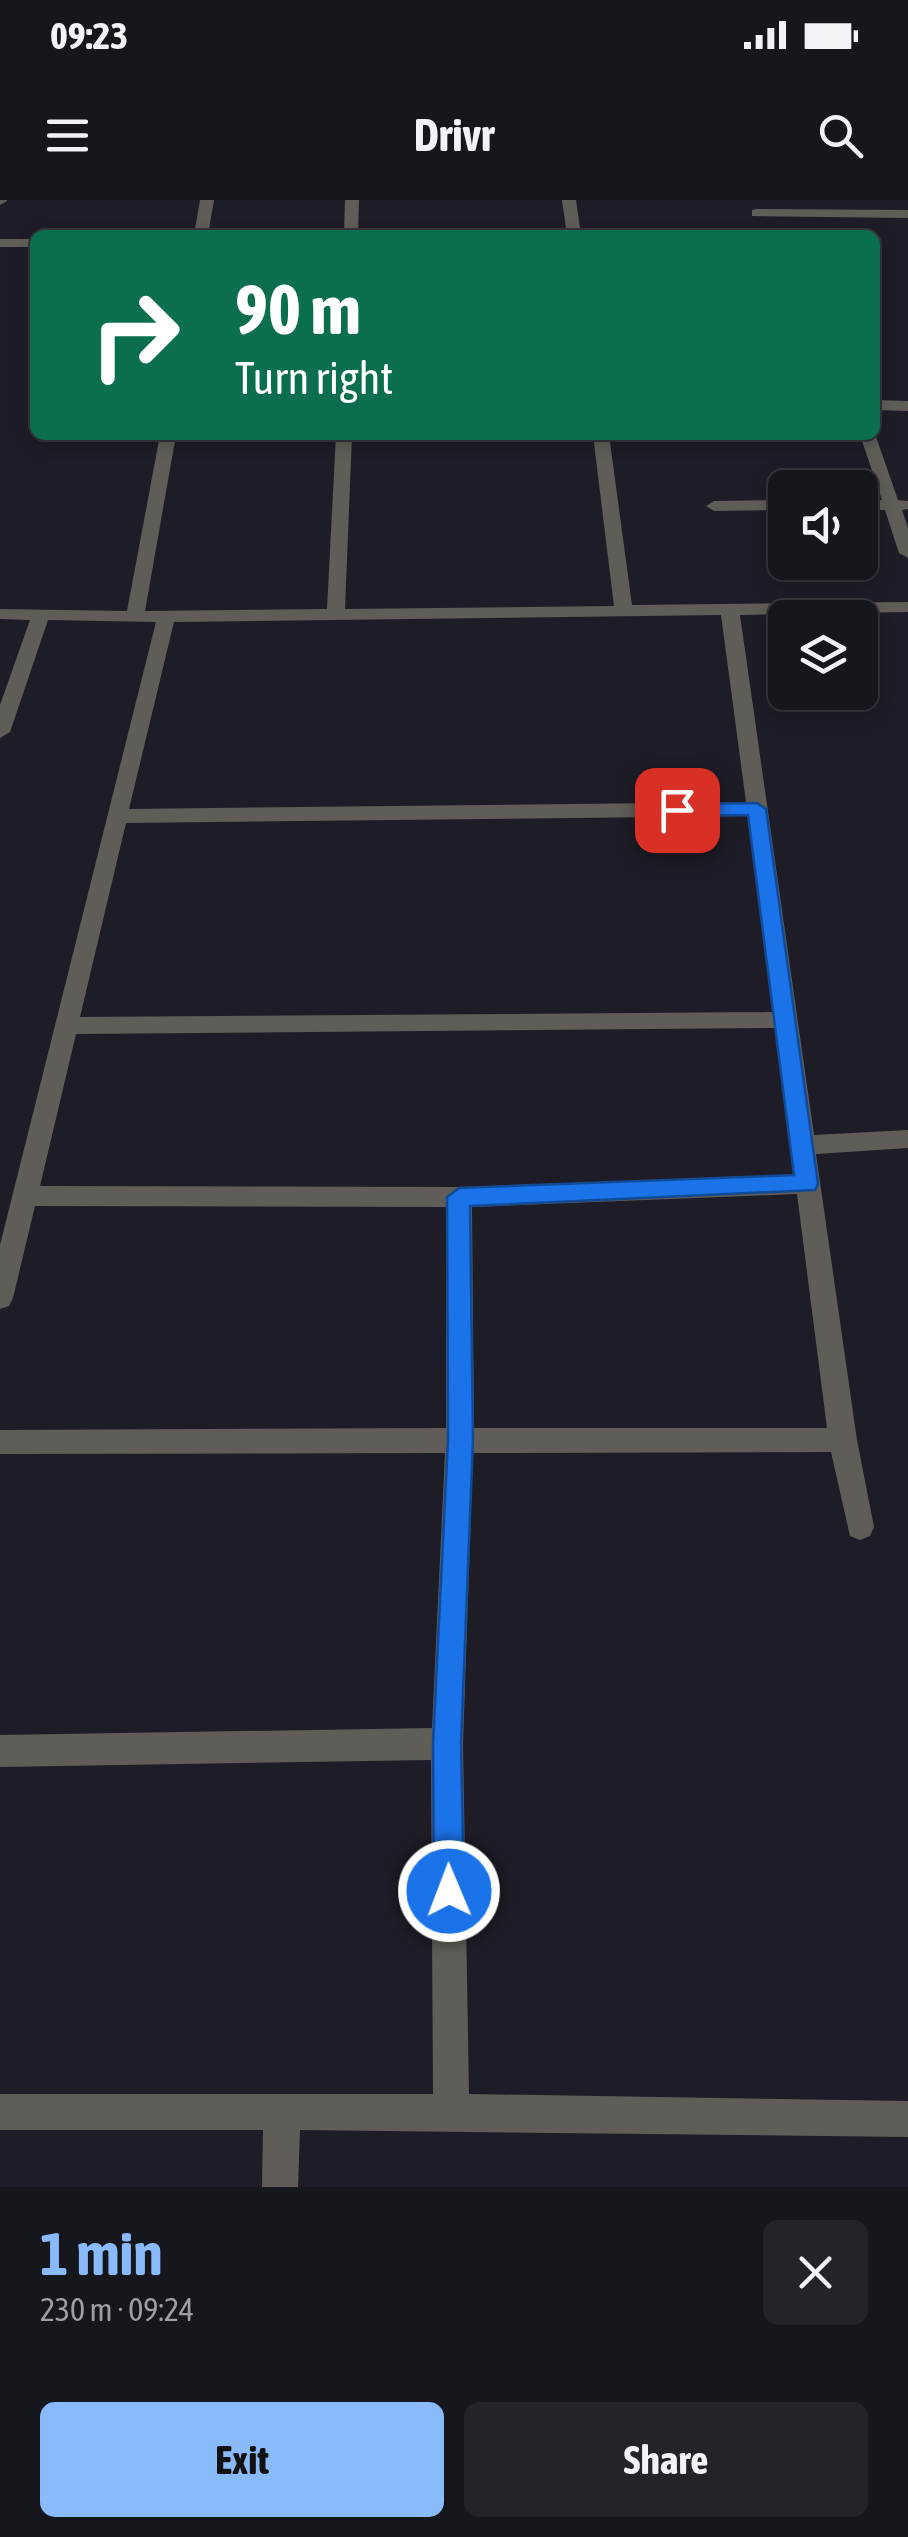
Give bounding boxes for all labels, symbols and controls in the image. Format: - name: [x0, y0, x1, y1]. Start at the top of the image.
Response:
- text: 09:23: [50, 14, 128, 57]
- icon: menu: [40, 108, 95, 163]
- icon: search: [813, 108, 868, 163]
- text: Drivr: [414, 109, 494, 161]
- text: 90 m: [235, 269, 361, 349]
- icon: right: [70, 270, 200, 400]
- text: Turn right: [235, 352, 393, 404]
- map controls: [768, 470, 878, 710]
- button: sound: [768, 470, 878, 580]
- button: layers: [768, 600, 878, 710]
- pin: [635, 768, 720, 853]
- icon: arrive: [650, 783, 705, 838]
- position arrow: [397, 1839, 501, 1943]
- text: 1 min: [40, 2219, 163, 2288]
- button: close: [763, 2220, 868, 2325]
- text: 230 m · 09:24: [40, 2291, 194, 2328]
- button: Exit: [40, 2402, 444, 2517]
- button: Share: [464, 2402, 868, 2517]

